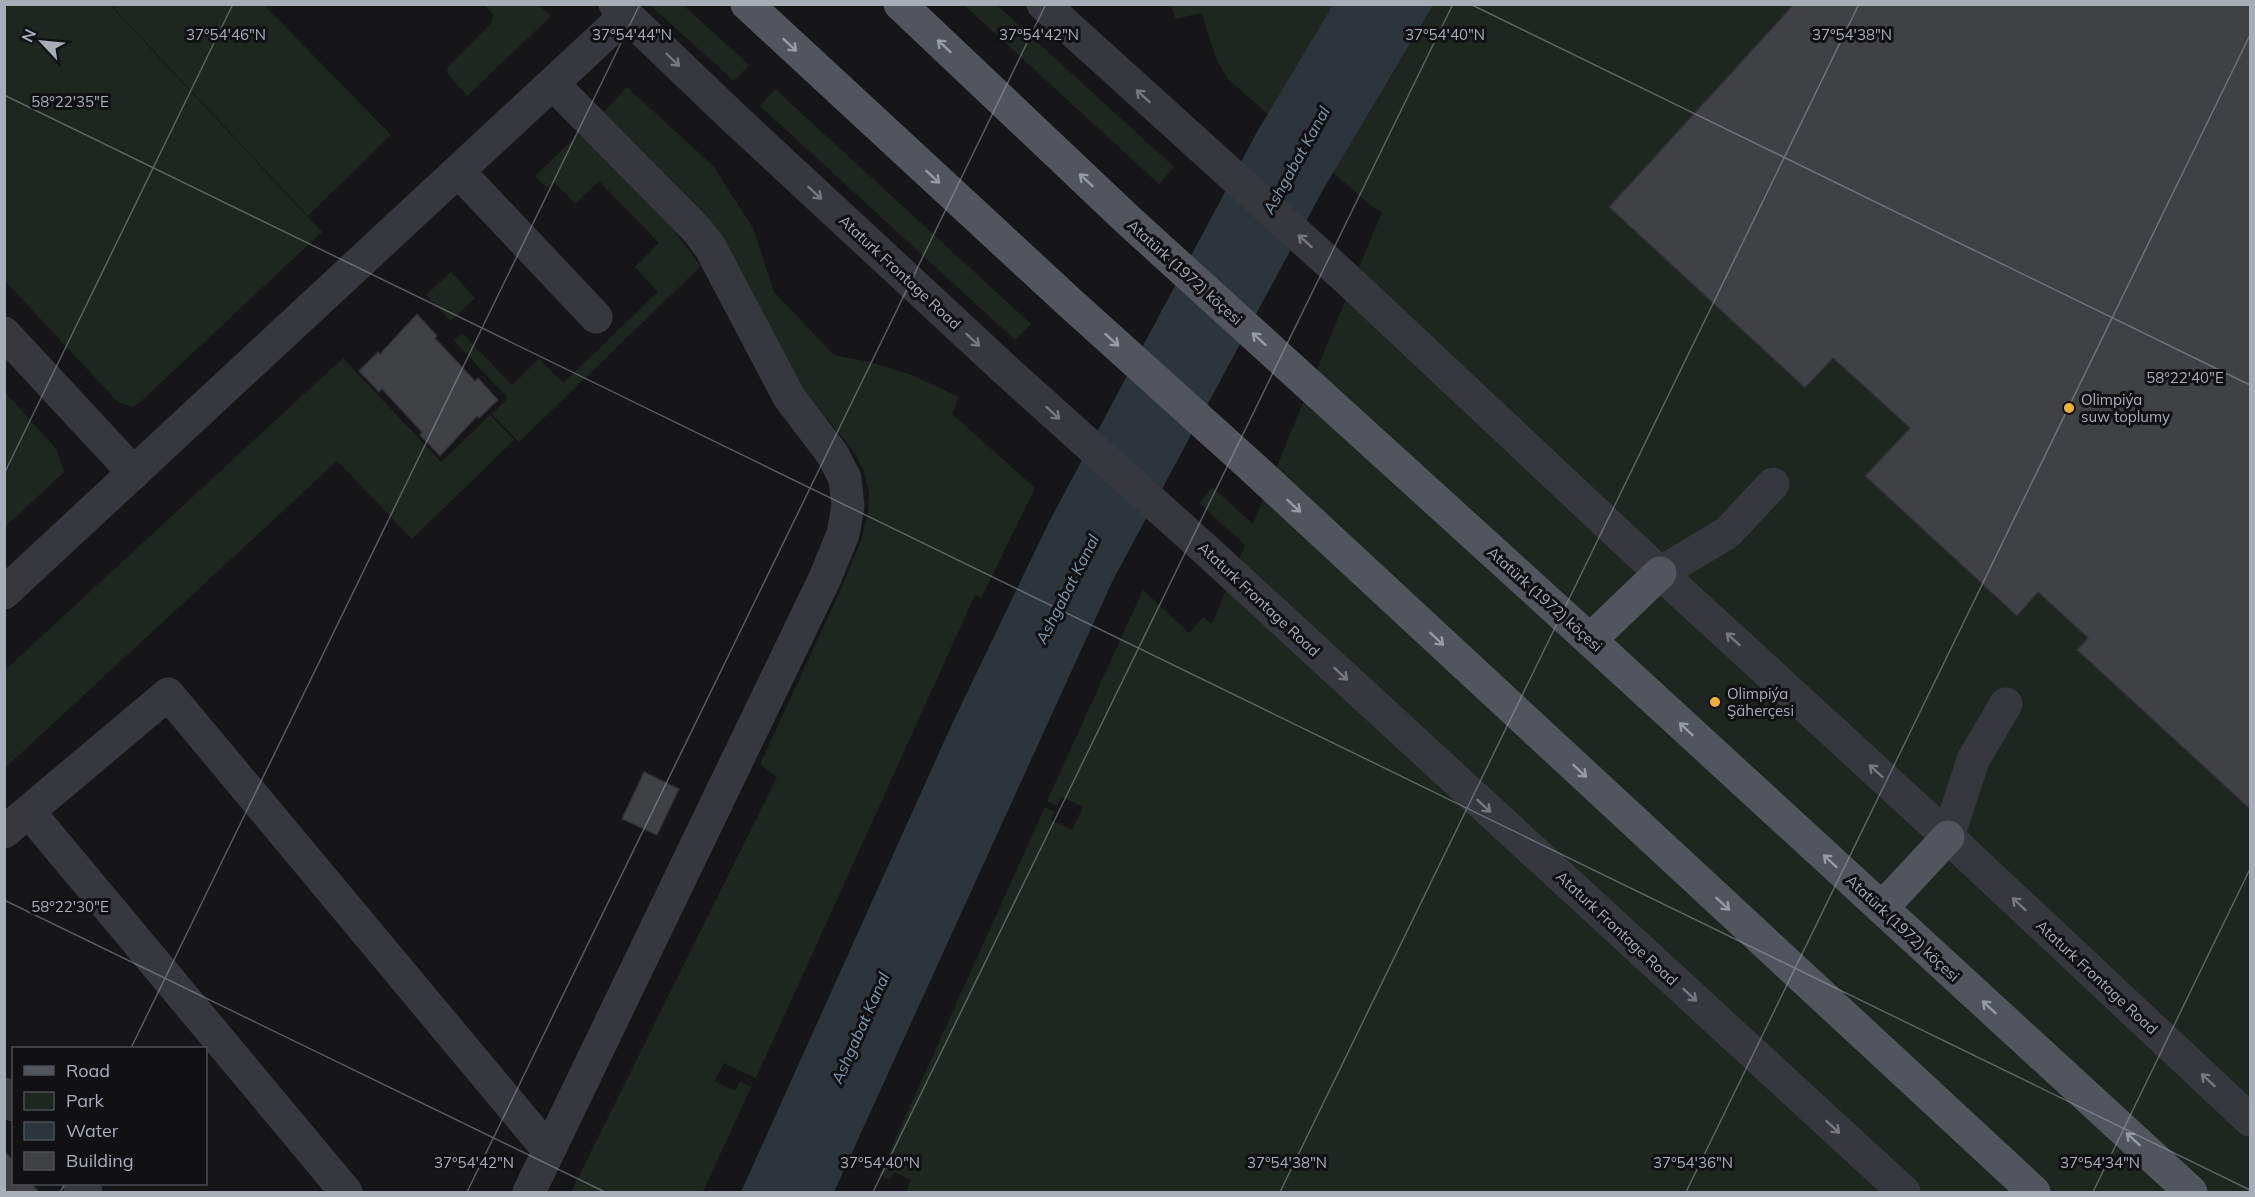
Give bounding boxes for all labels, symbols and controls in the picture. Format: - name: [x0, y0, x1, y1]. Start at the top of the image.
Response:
- north arrow: [12, 12, 72, 72]
- text: 37°54'46"N: [186, 25, 266, 44]
- text: 37°54'44"N: [592, 25, 672, 44]
- text: 37°54'42"N: [999, 25, 1079, 44]
- text: 37°54'40"N: [1405, 25, 1485, 44]
- text: 37°54'38"N: [1812, 25, 1892, 44]
- text: N: [17, 26, 40, 45]
- one-way arrow: [782, 38, 797, 52]
- one-way arrow: [937, 39, 952, 53]
- one-way arrow: [665, 52, 680, 67]
- one-way arrow: [1136, 89, 1151, 103]
- text: 58°22'35"E: [31, 92, 109, 111]
- water label: Ashgabat Kanal: [1258, 103, 1334, 218]
- one-way arrow: [925, 170, 940, 184]
- one-way arrow: [1078, 173, 1093, 187]
- one-way arrow: [807, 186, 822, 200]
- street label: Ataturk Frontage Road: [835, 211, 965, 333]
- street label: Atatürk (1972) köçesi: [1124, 215, 1246, 329]
- one-way arrow: [1297, 234, 1312, 248]
- one-way arrow: [1251, 332, 1266, 346]
- one-way arrow: [965, 333, 980, 347]
- one-way arrow: [1104, 333, 1119, 347]
- text: 58°22'40"E: [2146, 368, 2224, 387]
- place label: Olimpiýa suw toplumy: [2081, 390, 2170, 426]
- marker: Olimpiýa suw toplumy: [2062, 401, 2076, 415]
- one-way arrow: [1046, 406, 1061, 420]
- one-way arrow: [1286, 499, 1301, 513]
- water label: Ashgabat Kanal: [1030, 531, 1103, 648]
- street label: Ataturk Frontage Road: [1194, 538, 1324, 660]
- street label: Atatürk (1972) köçesi: [1484, 542, 1606, 656]
- one-way arrow: [1429, 631, 1444, 646]
- one-way arrow: [1725, 632, 1740, 647]
- one-way arrow: [1333, 667, 1348, 681]
- place label: Olimpiýa Şäherçesi: [1727, 684, 1794, 720]
- marker: Olimpiýa Şäherçesi: [1708, 695, 1722, 709]
- one-way arrow: [1679, 722, 1694, 736]
- one-way arrow: [1572, 764, 1587, 778]
- one-way arrow: [1869, 764, 1884, 778]
- one-way arrow: [1477, 799, 1492, 813]
- one-way arrow: [1823, 854, 1838, 868]
- street label: Ataturk Frontage Road: [1552, 867, 1682, 989]
- street label: Atatürk (1972) köçesi: [1842, 871, 1964, 985]
- one-way arrow: [2012, 896, 2027, 911]
- text: 58°22'30"E: [31, 897, 109, 916]
- one-way arrow: [1715, 897, 1730, 911]
- street label: Ataturk Frontage Road: [2032, 916, 2162, 1038]
- water label: Ashgabat Kanal: [826, 969, 894, 1088]
- one-way arrow: [1682, 988, 1697, 1002]
- one-way arrow: [1982, 1000, 1997, 1014]
- legend: [12, 1047, 207, 1185]
- text: Road: [66, 1059, 110, 1082]
- one-way arrow: [2200, 1073, 2215, 1087]
- text: Park: [66, 1089, 105, 1112]
- text: Water: [66, 1119, 119, 1142]
- one-way arrow: [1825, 1120, 1840, 1134]
- one-way arrow: [2125, 1132, 2140, 1146]
- text: Building: [66, 1149, 134, 1172]
- text: 37°54'42"N: [434, 1153, 514, 1172]
- text: 37°54'40"N: [840, 1153, 920, 1172]
- text: 37°54'38"N: [1247, 1153, 1327, 1172]
- text: 37°54'36"N: [1653, 1153, 1733, 1172]
- text: 37°54'34"N: [2060, 1153, 2140, 1172]

